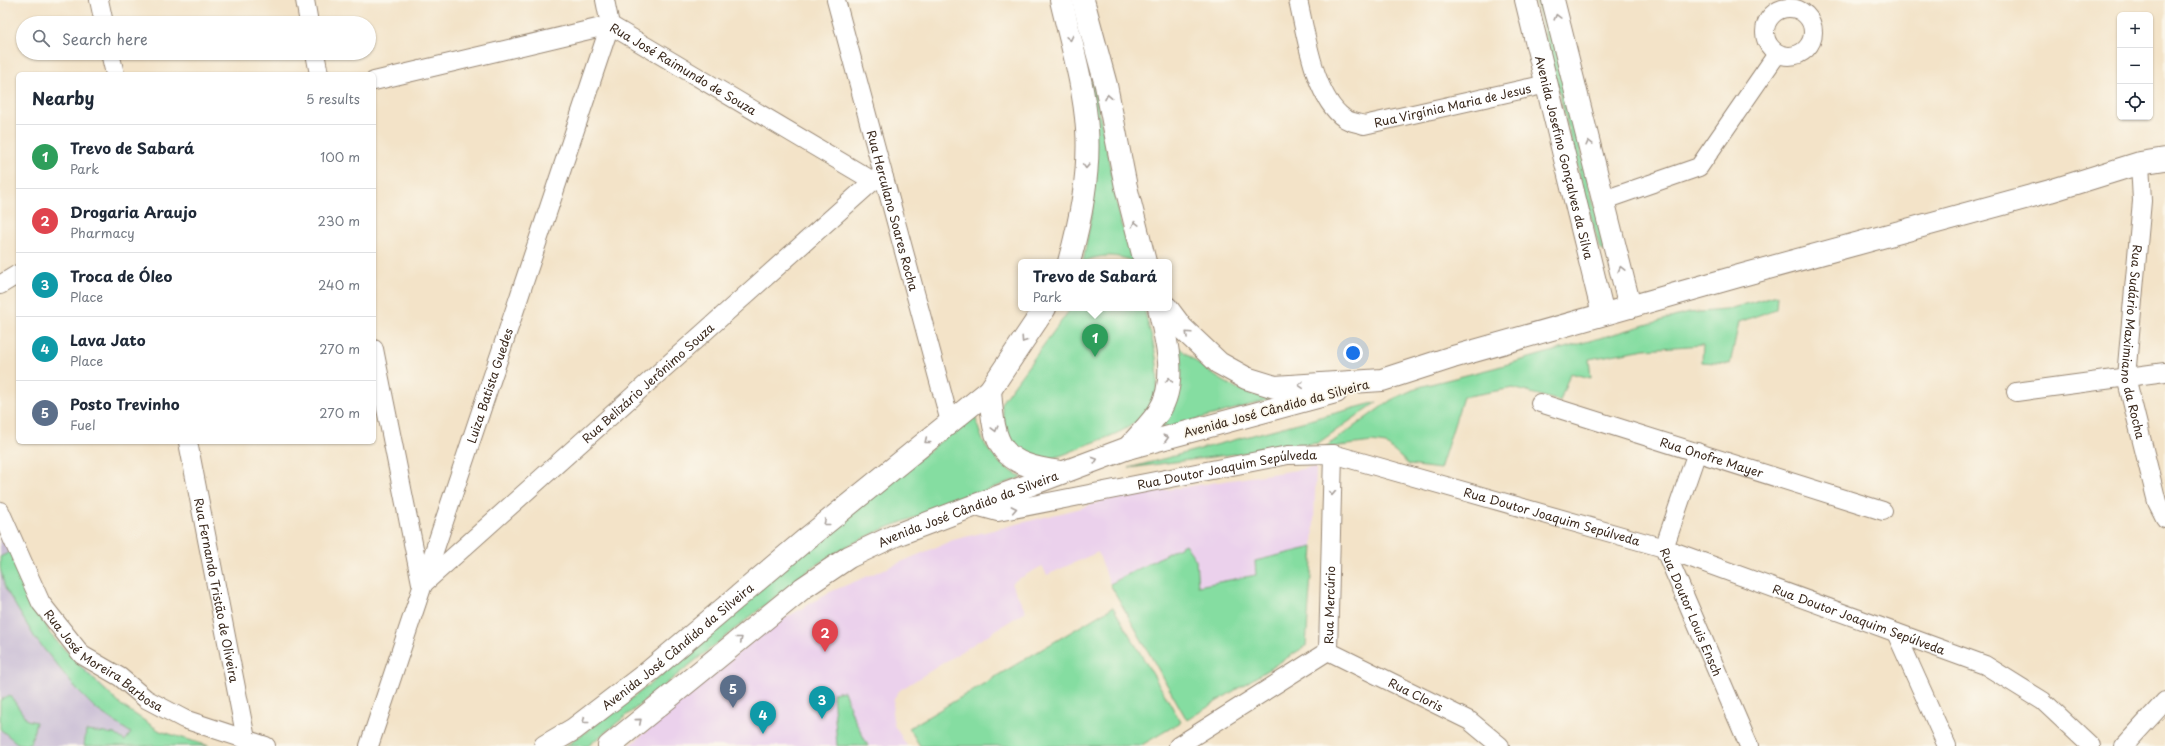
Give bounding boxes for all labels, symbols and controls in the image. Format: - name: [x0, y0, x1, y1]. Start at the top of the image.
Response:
- map controls: [2117, 12, 2153, 120]
- button: +: [2117, 12, 2153, 48]
- one-way arrow: [1553, 14, 1562, 21]
- search box: [16, 16, 376, 60]
- street label: Rua José Raimundo de Souza: [607, 18, 761, 119]
- icon: search: [30, 27, 52, 49]
- text: Search here: [62, 27, 148, 50]
- one-way arrow: [1065, 35, 1073, 41]
- button: −: [2117, 48, 2153, 84]
- street label: Avenida Josefino Gonçalves da Silva: [1531, 54, 1598, 262]
- street label: Rua Virgínia Maria de Jesus: [1372, 79, 1533, 132]
- button: locate: [2117, 84, 2153, 120]
- text: Nearby: [32, 85, 94, 111]
- text: 5 results: [306, 89, 360, 108]
- one-way arrow: [1105, 94, 1113, 100]
- street label: Rua Herculano Soares Rocha: [863, 128, 923, 293]
- text: Trevo de Sabará: [70, 136, 195, 159]
- one-way arrow: [1586, 140, 1594, 146]
- text: 1: [42, 147, 48, 166]
- text: 100 m: [320, 147, 360, 166]
- text: Park: [70, 159, 99, 178]
- one-way arrow: [1082, 163, 1090, 169]
- text: Drogaria Araujo: [70, 200, 197, 223]
- text: 2: [40, 211, 50, 230]
- text: 230 m: [318, 211, 360, 230]
- one-way arrow: [1131, 221, 1140, 228]
- text: Pharmacy: [70, 223, 135, 242]
- street label: Rua Sudário Maximiano da Rocha: [2117, 244, 2150, 441]
- popup: [1018, 259, 1172, 311]
- text: Troca de Óleo: [70, 264, 172, 287]
- text: Trevo de Sabará: [1033, 264, 1157, 287]
- one-way arrow: [1617, 266, 1625, 272]
- text: 3: [41, 275, 49, 294]
- text: 240 m: [318, 275, 360, 294]
- text: Place: [70, 287, 103, 306]
- text: Park: [1033, 287, 1062, 306]
- street label: Rua Belizário Jerônimo Souza: [578, 318, 718, 447]
- pin: 1: [1082, 324, 1108, 357]
- street label: Luiza Batista Guedes: [462, 325, 517, 446]
- text: Lava Jato: [70, 328, 146, 351]
- one-way arrow: [1185, 331, 1193, 339]
- one-way arrow: [1022, 336, 1029, 343]
- text: 4: [41, 339, 49, 358]
- text: 270 m: [319, 339, 360, 358]
- your location: [1343, 343, 1363, 363]
- text: Place: [70, 351, 103, 370]
- street label: Avenida José Cândido da Silveira: [1181, 374, 1371, 441]
- one-way arrow: [1165, 377, 1173, 383]
- one-way arrow: [1298, 380, 1304, 389]
- text: Posto Trevinho: [70, 392, 180, 415]
- text: 5: [41, 403, 49, 422]
- text: 270 m: [319, 403, 360, 422]
- text: Fuel: [70, 415, 96, 434]
- one-way arrow: [990, 426, 998, 432]
- street label: Rua Onofre Mayer: [1658, 432, 1766, 482]
- one-way arrow: [1162, 434, 1169, 443]
- one-way arrow: [924, 436, 931, 443]
- street label: Rua Doutor Joaquim Sepúlveda: [1136, 445, 1317, 493]
- one-way arrow: [1092, 457, 1099, 465]
- street label: Avenida José Cândido da Silveira: [875, 466, 1061, 551]
- street label: Rua Doutor Joaquim Sepúlveda: [1462, 483, 1642, 550]
- one-way arrow: [1328, 490, 1336, 496]
- street label: Rua Fernando Tristão de Oliveira: [190, 496, 244, 685]
- one-way arrow: [1010, 505, 1017, 514]
- one-way arrow: [824, 519, 831, 526]
- street label: Rua Doutor Louis Ensch: [1656, 545, 1727, 679]
- street label: Rua Mercúrio: [1319, 565, 1339, 644]
- street label: Avenida José Cândido da Silveira: [598, 578, 758, 714]
- street label: Rua Doutor Joaquim Sepúlveda: [1770, 579, 1948, 659]
- street label: Rua José Moreira Barbosa: [40, 605, 167, 716]
- pin: 2: [812, 619, 838, 652]
- one-way arrow: [735, 636, 742, 643]
- street label: Rua Cloris: [1385, 673, 1447, 716]
- pin: 5: [720, 675, 746, 708]
- pin: 3: [809, 686, 835, 719]
- pin: 4: [750, 701, 776, 734]
- one-way arrow: [583, 716, 590, 723]
- one-way arrow: [635, 719, 642, 726]

